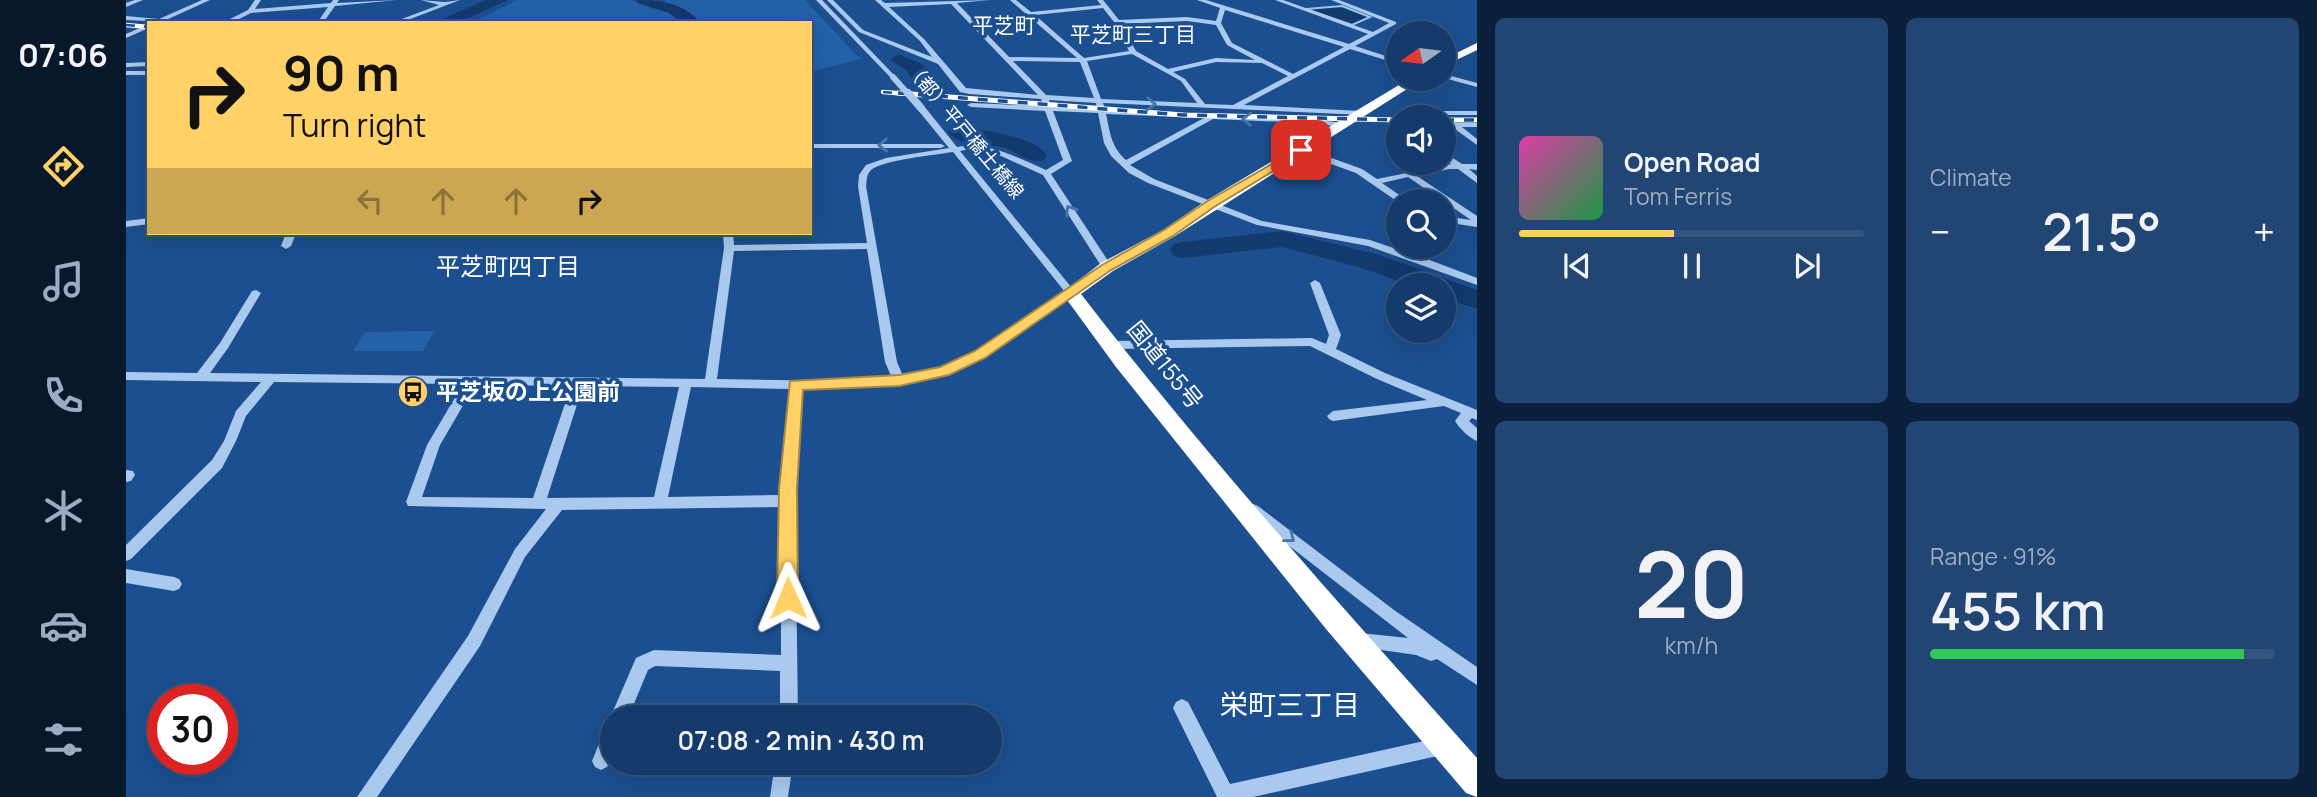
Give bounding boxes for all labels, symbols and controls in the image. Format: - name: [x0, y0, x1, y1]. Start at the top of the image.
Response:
- district label: 平芝町: [973, 11, 1036, 39]
- district label: 平芝町三丁目: [1070, 20, 1196, 48]
- north arrow: [1386, 21, 1456, 91]
- map controls: [1386, 21, 1456, 343]
- text: 07:06: [18, 33, 108, 77]
- text: 90 m: [283, 39, 400, 106]
- icon: right: [168, 49, 259, 140]
- street label: （都）平戸橋土橋線: [900, 56, 1030, 204]
- one-way arrow: [1146, 96, 1157, 111]
- text: Turn right: [283, 103, 426, 147]
- button: sound: [1386, 105, 1456, 175]
- one-way arrow: [1242, 112, 1253, 127]
- pin: [1271, 120, 1331, 180]
- icon: arrive: [1282, 131, 1320, 169]
- one-way arrow: [877, 137, 888, 152]
- icon: directions: [39, 142, 88, 191]
- text: Open Road: [1624, 144, 1760, 180]
- text: Climate: [1930, 161, 2012, 193]
- text: Tom Ferris: [1624, 180, 1732, 212]
- icon: left: [351, 182, 389, 220]
- icon: ahead: [424, 182, 462, 220]
- icon: ahead: [497, 182, 535, 220]
- icon: right: [570, 182, 608, 220]
- button: search: [1386, 189, 1456, 259]
- text: 21.5°: [2042, 196, 2161, 267]
- one-way arrow: [1065, 205, 1078, 218]
- text: −: [1930, 205, 1951, 257]
- text: +: [2253, 205, 2275, 257]
- icon: previous: [1558, 247, 1596, 285]
- icon: pause: [1673, 247, 1711, 285]
- icon: next: [1788, 247, 1826, 285]
- district label: 平芝町四丁目: [436, 249, 580, 282]
- icon: music: [39, 257, 88, 306]
- button: layers: [1386, 273, 1456, 343]
- street label: 国道155号: [1120, 314, 1211, 415]
- icon: phone: [39, 371, 88, 420]
- bus stop icon: 平芝坂の上公園前: [396, 375, 430, 409]
- place label: 平芝坂の上公園前: [436, 375, 620, 407]
- icon: climate: [39, 486, 88, 535]
- text: 20: [1634, 521, 1749, 645]
- one-way arrow: [1283, 530, 1295, 543]
- text: Range · 91%: [1930, 540, 2056, 572]
- position arrow: [751, 561, 825, 635]
- text: 455 km: [1930, 575, 2106, 646]
- icon: car: [39, 601, 88, 650]
- text: km/h: [1665, 629, 1718, 661]
- speed limit sign: 30: [147, 684, 238, 775]
- district label: 栄町三丁目: [1220, 685, 1360, 723]
- icon: filters: [39, 715, 88, 764]
- text: 07:08 · 2 min · 430 m: [678, 722, 924, 758]

